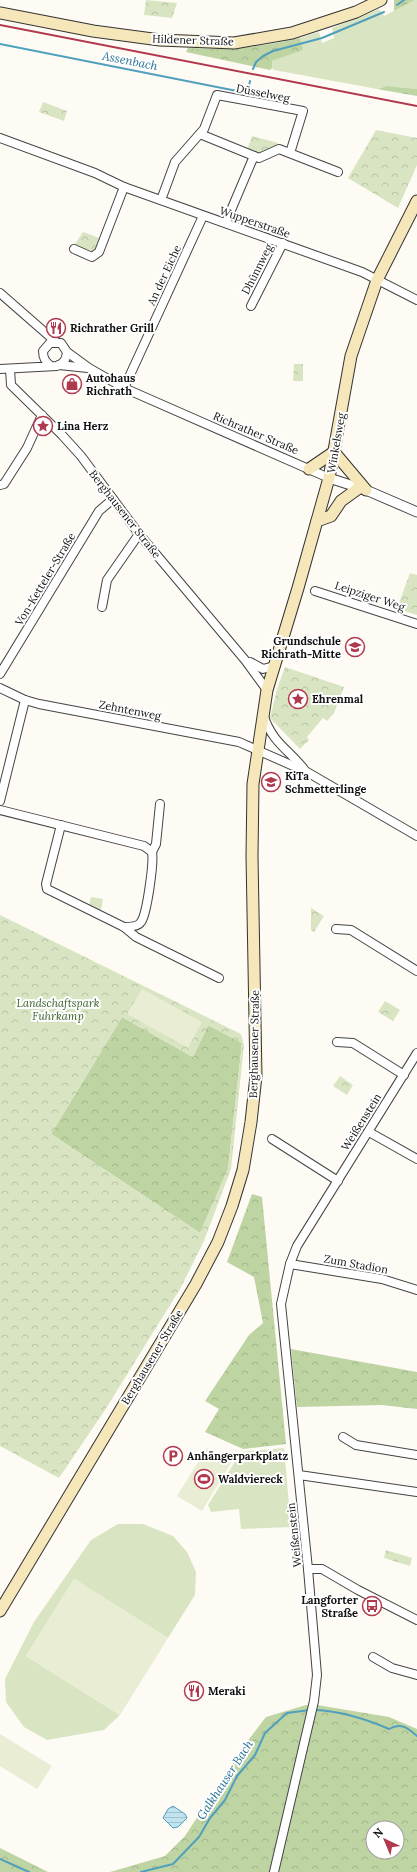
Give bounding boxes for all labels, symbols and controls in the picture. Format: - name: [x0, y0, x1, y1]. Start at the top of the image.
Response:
- street label: Hildener Straße: [152, 32, 234, 48]
- water label: Assenbach: [100, 48, 159, 73]
- street label: Düsselweg: [235, 81, 292, 105]
- street label: Wupperstraße: [218, 203, 292, 241]
- street label: Dhünnweg: [238, 240, 276, 297]
- street label: An der Eiche: [143, 243, 184, 308]
- restaurant icon: Richrather Grill: [45, 317, 67, 339]
- place label: Richrather Grill: [70, 321, 155, 335]
- place label: Autohaus Richrath: [86, 371, 135, 398]
- shop icon: Autohaus Richrath: [61, 373, 83, 395]
- street label: Richrather Straße: [211, 409, 301, 457]
- street label: Winkelsweg: [324, 411, 348, 474]
- place icon: Lina Herz: [32, 415, 54, 437]
- place label: Lina Herz: [57, 419, 109, 433]
- street label: Berghausener Straße: [86, 467, 164, 561]
- street label: Von-Ketteler-Straße: [11, 530, 78, 629]
- street label: Leipziger Weg: [333, 578, 408, 614]
- place label: Grundschule Richrath-Mitte: [261, 634, 341, 661]
- school or university icon: Grundschule Richrath-Mitte: [344, 636, 366, 658]
- place icon: Ehrenmal: [287, 688, 309, 710]
- place label: Ehrenmal: [312, 692, 364, 706]
- street label: Zehntenweg: [98, 697, 163, 723]
- place label: KiTa Schmetterlinge: [285, 769, 366, 796]
- school or university icon: KiTa Schmetterlinge: [260, 771, 282, 793]
- street label: Berghausener Straße: [246, 990, 262, 1098]
- park label: Landschaftspark Fuhrkamp: [17, 996, 100, 1023]
- street label: Weißenstein: [338, 1091, 384, 1153]
- street label: Zum Stadion: [323, 1251, 389, 1277]
- street label: Berghausener Straße: [118, 1307, 186, 1407]
- parking icon: Anhängerparkplatz: [162, 1445, 184, 1467]
- place label: Anhängerparkplatz: [187, 1449, 289, 1463]
- sports icon: Waldviereck: [193, 1468, 215, 1490]
- place label: Waldviereck: [218, 1472, 283, 1486]
- street label: Weißenstein: [284, 1502, 304, 1568]
- place label: Langforter Straße: [301, 1593, 359, 1620]
- bus stop icon: Langforter Straße: [361, 1595, 383, 1617]
- restaurant icon: Meraki: [183, 1680, 205, 1702]
- place label: Meraki: [208, 1684, 246, 1698]
- water label: Galkhauser Bach: [193, 1737, 256, 1822]
- north arrow: [365, 1820, 405, 1860]
- text: N: [370, 1824, 386, 1841]

